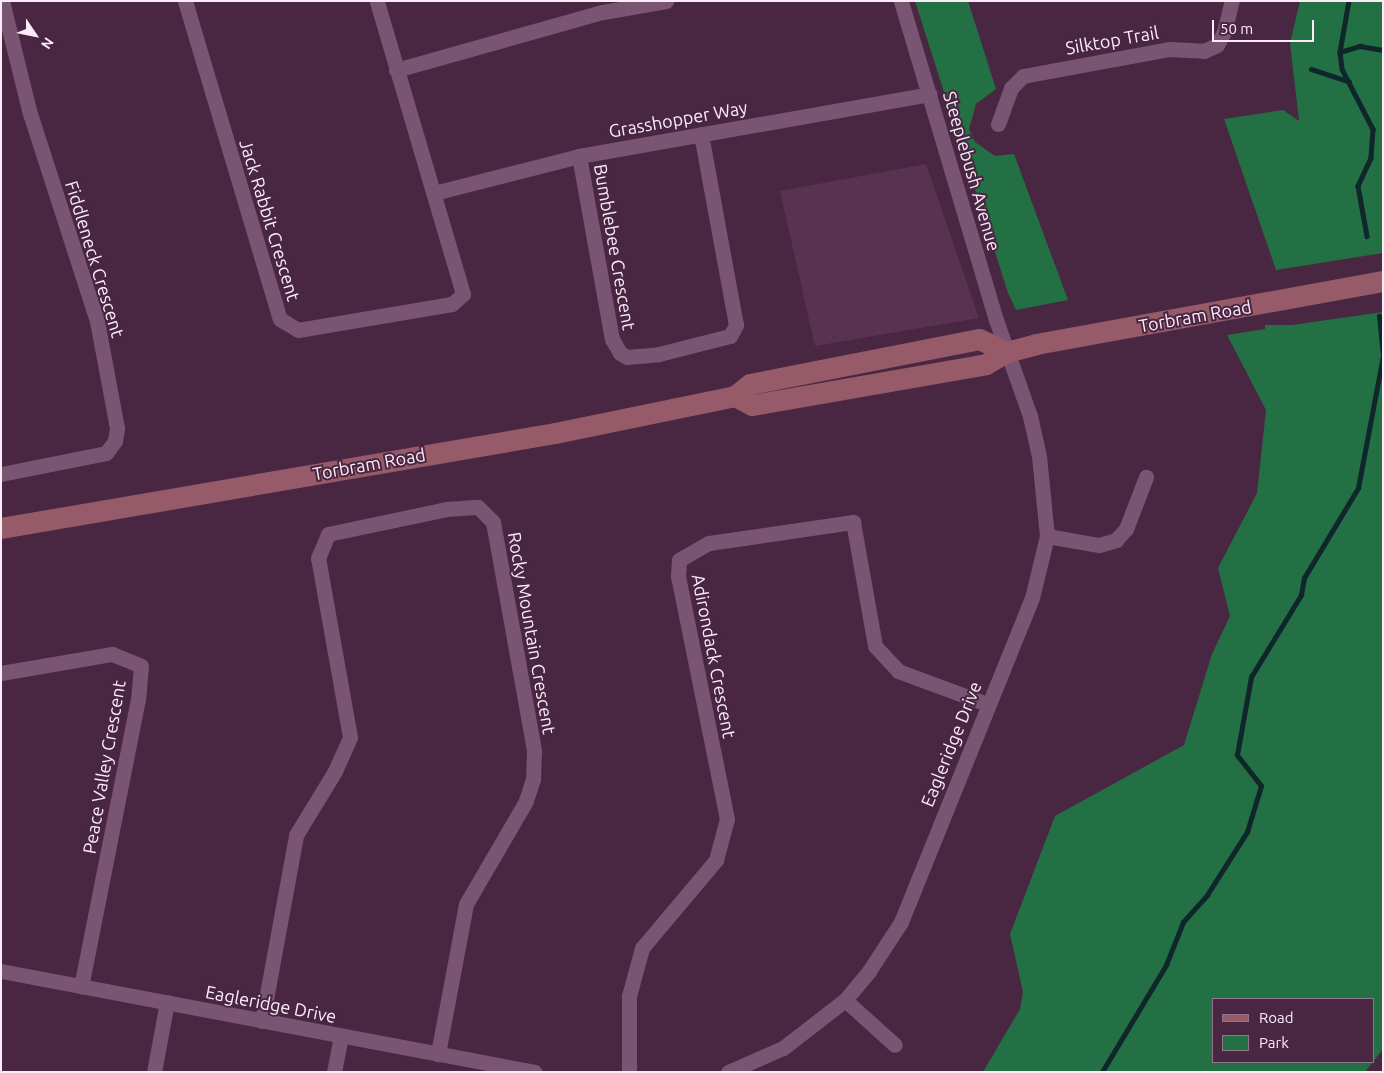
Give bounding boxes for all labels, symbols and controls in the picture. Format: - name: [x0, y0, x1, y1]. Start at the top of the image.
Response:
- north arrow: [10, 10, 60, 60]
- scale bar: [1214, 10, 1316, 42]
- text: 50 m: [1220, 20, 1253, 37]
- street label: Silktop Trail: [1064, 21, 1160, 59]
- text: N: [38, 35, 57, 52]
- street label: Steeplebush Avenue: [939, 89, 1005, 253]
- street label: Grasshopper Way: [607, 96, 749, 142]
- street label: Jack Rabbit Crescent: [235, 137, 305, 303]
- street label: Bumblebee Crescent: [590, 162, 640, 332]
- street label: Fiddleneck Crescent: [61, 178, 129, 340]
- street label: Torbram Road: [1137, 295, 1253, 337]
- street label: Torbram Road: [311, 443, 427, 485]
- street label: Rocky Mountain Crescent: [504, 530, 560, 736]
- street label: Adirondack Crescent: [687, 572, 741, 740]
- street label: Eagleridge Drive: [916, 678, 986, 810]
- street label: Peace Valley Crescent: [78, 679, 130, 855]
- street label: Eagleridge Drive: [204, 981, 338, 1027]
- legend: [1212, 998, 1374, 1063]
- text: Road: [1259, 1009, 1294, 1026]
- text: Park: [1259, 1034, 1289, 1051]

